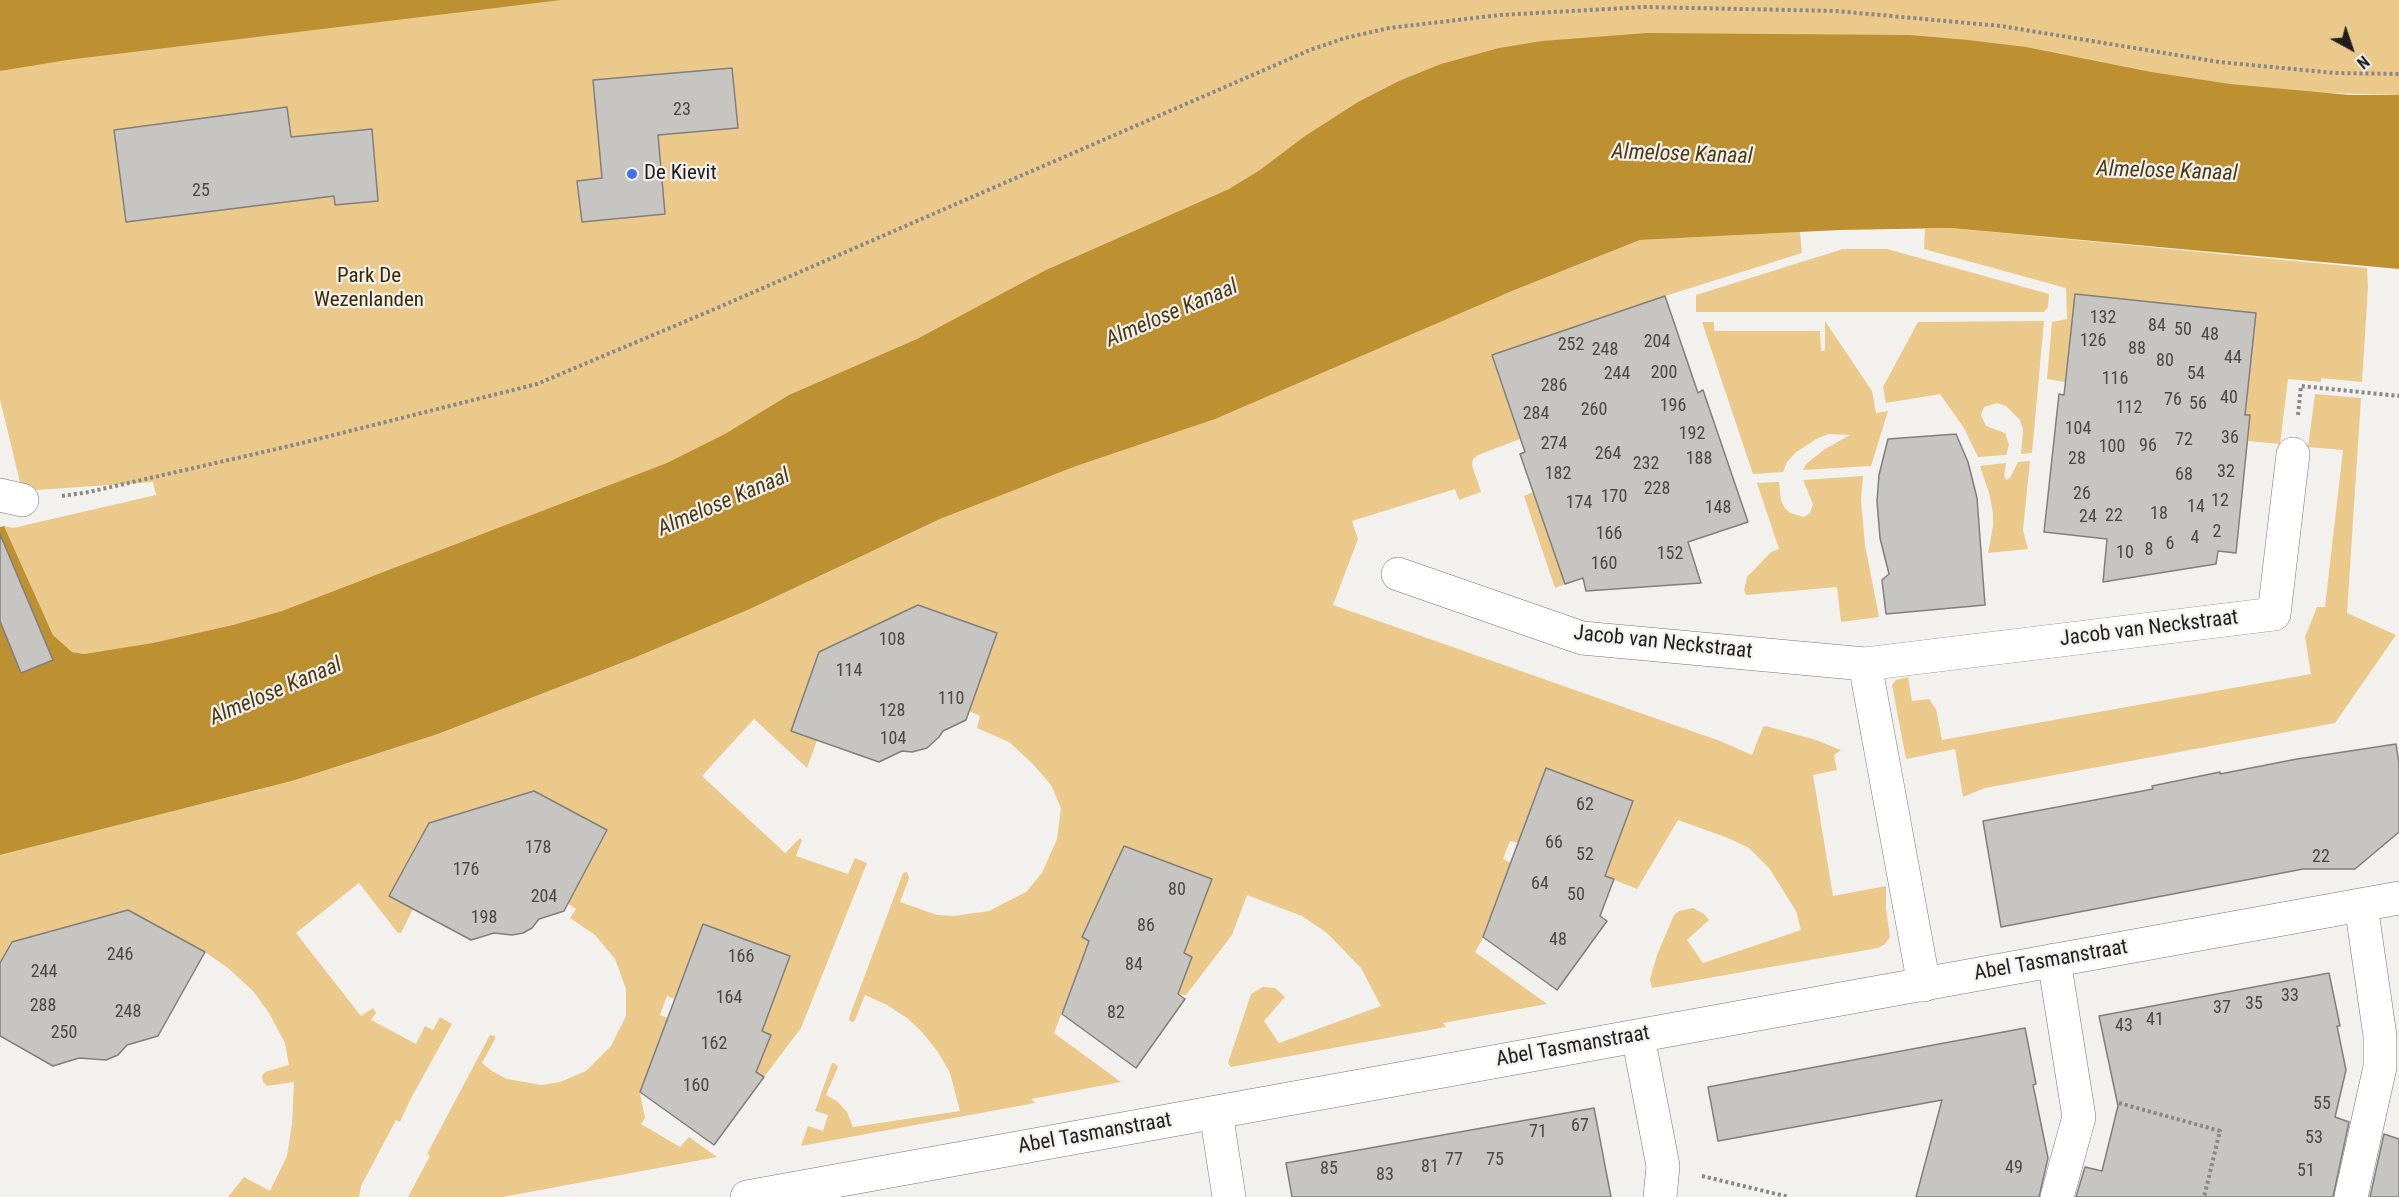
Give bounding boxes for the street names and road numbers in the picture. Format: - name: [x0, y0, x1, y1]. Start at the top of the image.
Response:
- street label: Jacob van Neckstraat: [2058, 606, 2240, 652]
- street label: Jacob van Neckstraat: [1572, 621, 1754, 665]
- street label: Abel Tasmanstraat: [1972, 935, 2130, 987]
- street label: Abel Tasmanstraat: [1494, 1021, 1652, 1073]
- street label: Abel Tasmanstraat: [1016, 1108, 1174, 1160]

